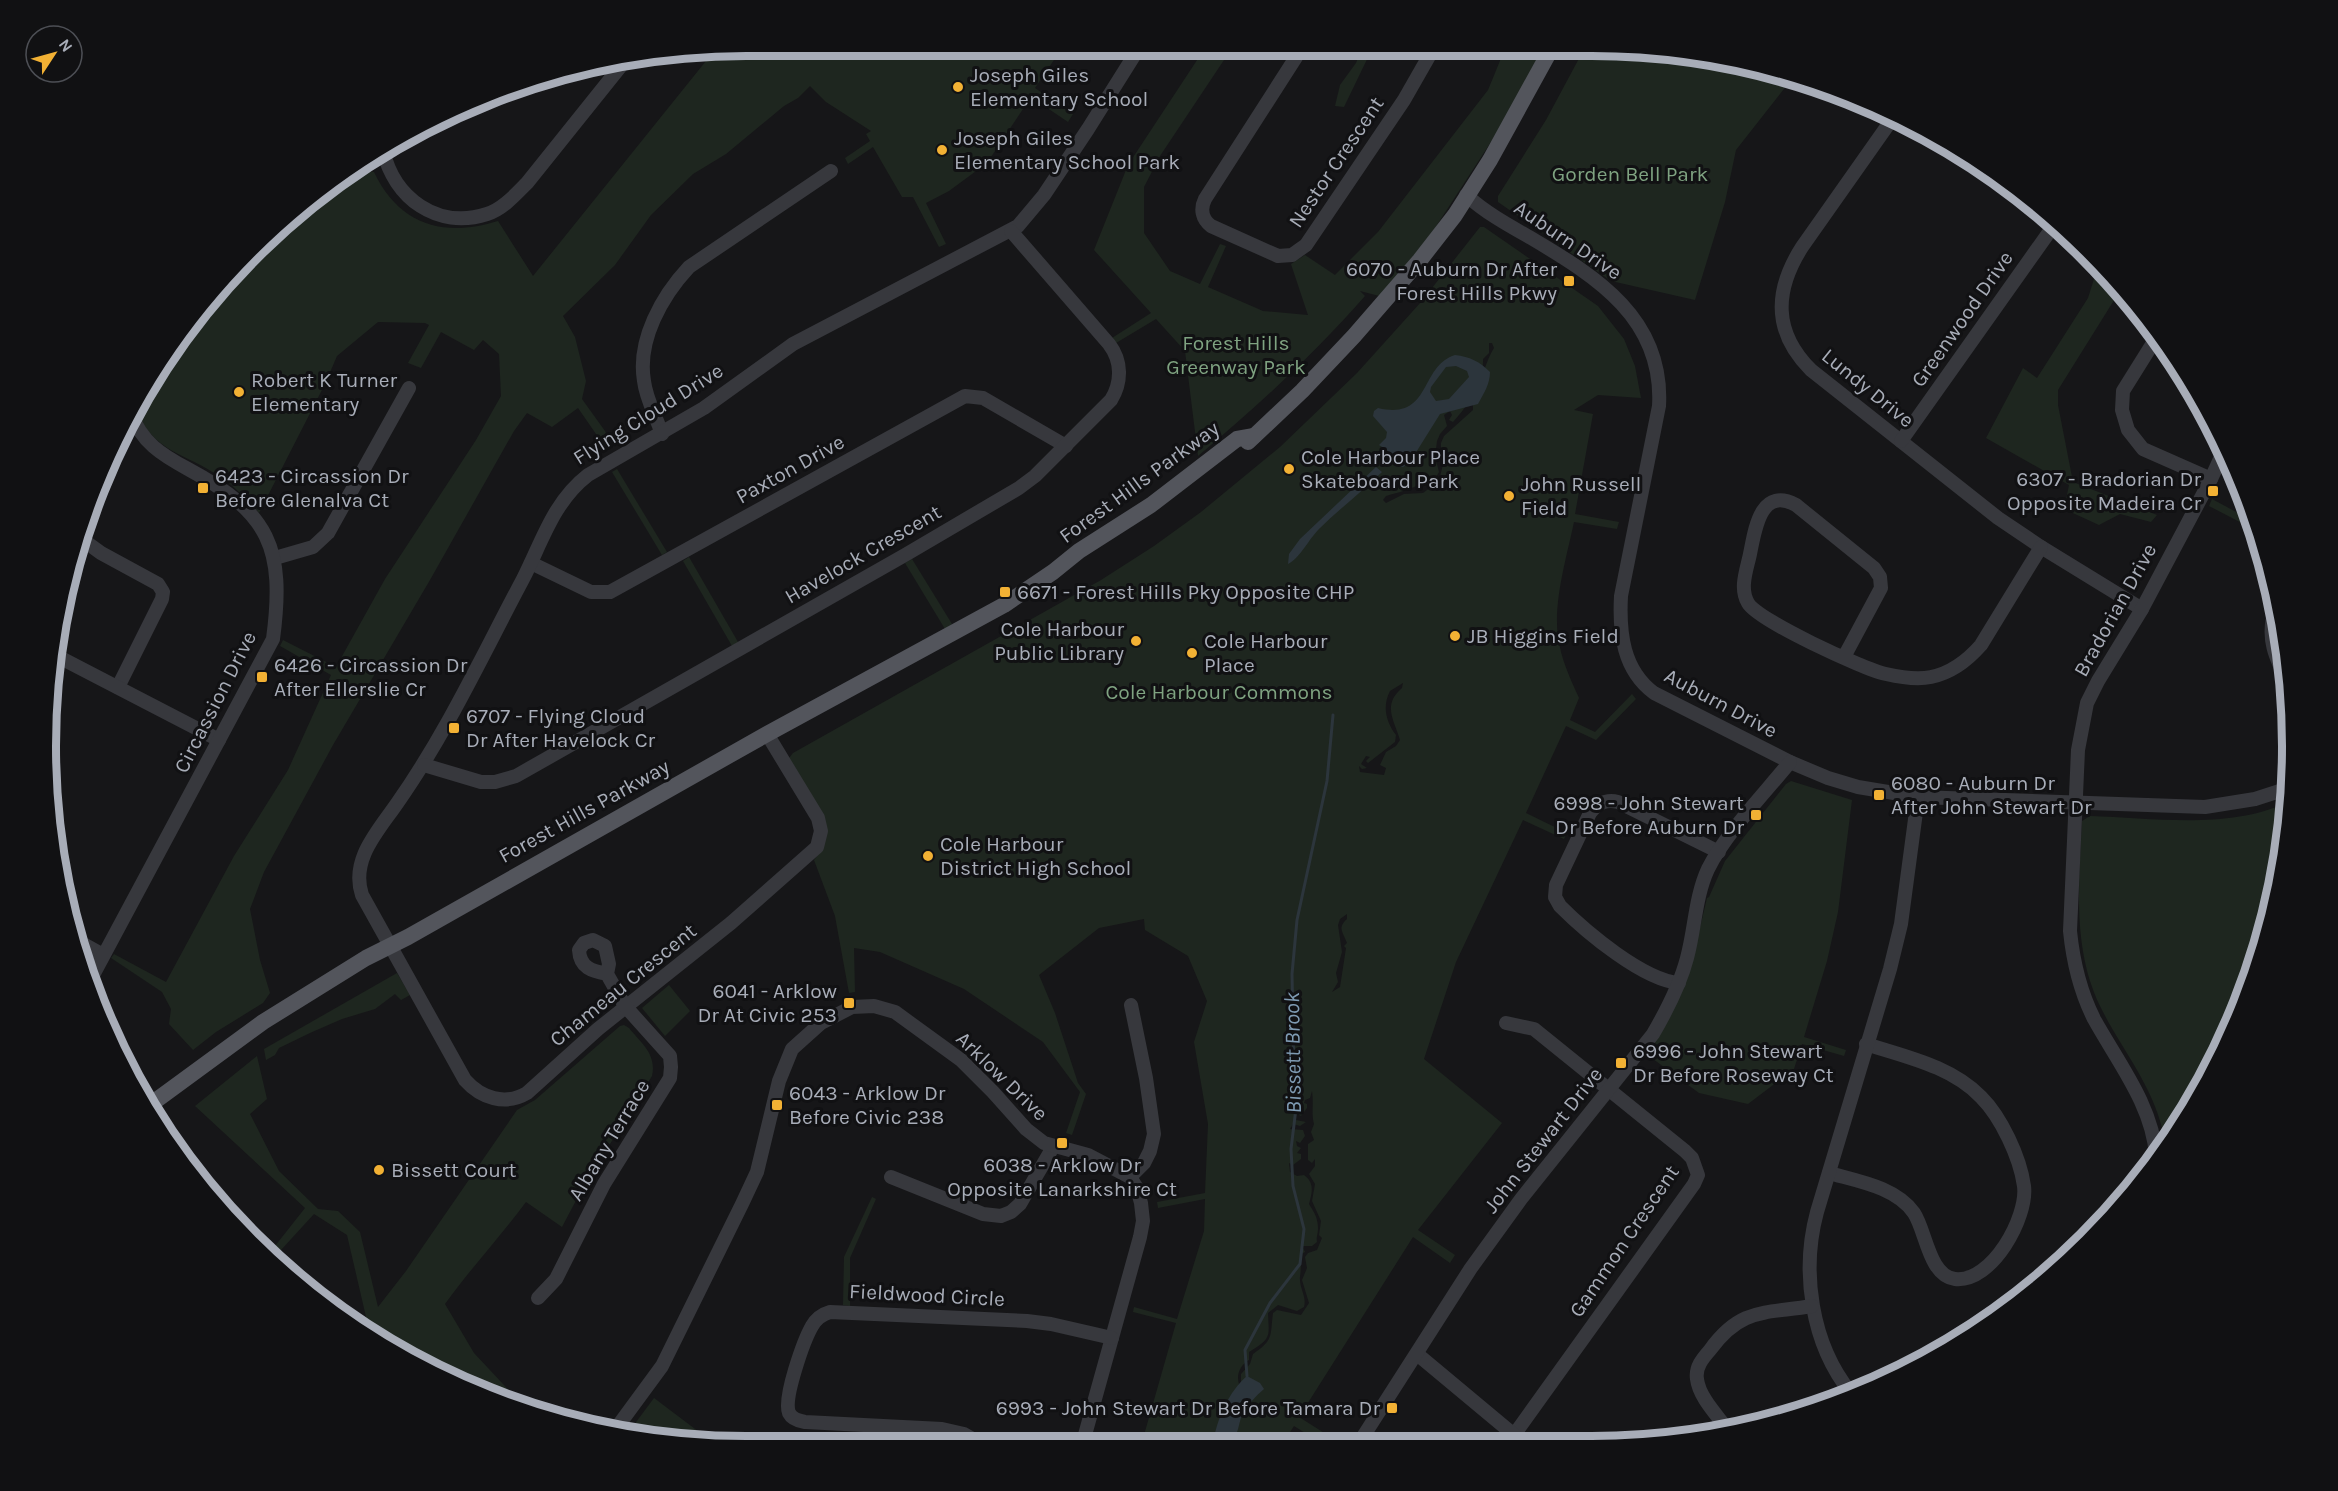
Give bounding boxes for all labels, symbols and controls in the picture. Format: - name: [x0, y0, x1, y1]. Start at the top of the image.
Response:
- north arrow: [24, 24, 84, 84]
- text: N: [55, 35, 77, 56]
- place label: Joseph Giles Elementary School: [970, 63, 1148, 111]
- marker: Joseph Giles Elementary School: [951, 80, 965, 94]
- street label: Nestor Crescent: [1283, 92, 1389, 232]
- place label: Joseph Giles Elementary School Park: [954, 126, 1180, 174]
- marker: Joseph Giles Elementary School Park: [935, 143, 949, 157]
- park label: Gorden Bell Park: [1552, 162, 1709, 186]
- street label: Auburn Drive: [1510, 195, 1626, 285]
- street label: Greenwood Drive: [1906, 247, 2018, 391]
- place label: 6070 - Auburn Dr After Forest Hills Pkwy: [1346, 257, 1557, 305]
- marker: 6070 - Auburn Dr After Forest Hills Pkwy: [1562, 274, 1576, 288]
- park label: Forest Hills Greenway Park: [1166, 331, 1306, 379]
- street label: Lundy Drive: [1817, 344, 1919, 432]
- street label: Flying Cloud Drive: [569, 358, 727, 470]
- place label: Robert K Turner Elementary: [251, 368, 398, 416]
- marker: Robert K Turner Elementary: [232, 385, 246, 399]
- street label: Forest Hills Parkway: [1055, 416, 1224, 548]
- street label: Paxton Drive: [732, 429, 848, 509]
- place label: Cole Harbour Place Skateboard Park: [1301, 445, 1480, 493]
- marker: Cole Harbour Place Skateboard Park: [1282, 462, 1296, 476]
- place label: 6423 - Circassion Dr Before Glenalva Ct: [215, 464, 409, 512]
- place label: 6307 - Bradorian Dr Opposite Madeira Cr: [2007, 467, 2201, 515]
- place label: John Russell Field: [1521, 472, 1641, 520]
- marker: 6423 - Circassion Dr Before Glenalva Ct: [196, 481, 210, 495]
- marker: 6307 - Bradorian Dr Opposite Madeira Cr: [2206, 484, 2220, 498]
- marker: John Russell Field: [1502, 489, 1516, 503]
- street label: Havelock Crescent: [781, 499, 945, 608]
- street label: Bradorian Drive: [2069, 539, 2161, 681]
- place label: 6671 - Forest Hills Pky Opposite CHP: [1017, 580, 1354, 604]
- marker: 6671 - Forest Hills Pky Opposite CHP: [998, 585, 1012, 599]
- place label: Cole Harbour Public Library: [994, 617, 1124, 665]
- place label: JB Higgins Field: [1467, 624, 1619, 648]
- street label: Circassion Drive: [169, 627, 261, 777]
- place label: Cole Harbour Place: [1204, 629, 1328, 677]
- marker: JB Higgins Field: [1448, 629, 1462, 643]
- marker: Cole Harbour Public Library: [1129, 634, 1143, 648]
- marker: Cole Harbour Place: [1185, 646, 1199, 660]
- place label: 6426 - Circassion Dr After Ellerslie Cr: [274, 653, 468, 701]
- street label: Auburn Drive: [1661, 663, 1781, 743]
- marker: 6426 - Circassion Dr After Ellerslie Cr: [255, 670, 269, 684]
- park label: Cole Harbour Commons: [1105, 680, 1333, 704]
- place label: 6707 - Flying Cloud Dr After Havelock Cr: [466, 704, 656, 752]
- marker: 6707 - Flying Cloud Dr After Havelock Cr: [447, 721, 461, 735]
- street label: Forest Hills Parkway: [494, 754, 674, 868]
- place label: 6080 - Auburn Dr After John Stewart Dr: [1891, 771, 2092, 819]
- marker: 6080 - Auburn Dr After John Stewart Dr: [1872, 788, 1886, 802]
- place label: 6998 - John Stewart Dr Before Auburn Dr: [1554, 791, 1744, 839]
- marker: 6998 - John Stewart Dr Before Auburn Dr: [1749, 808, 1763, 822]
- place label: Cole Harbour District High School: [940, 832, 1131, 880]
- marker: Cole Harbour District High School: [921, 849, 935, 863]
- street label: Chameau Crescent: [545, 919, 701, 1051]
- place label: 6041 - Arklow Dr At Civic 253: [697, 979, 837, 1027]
- water label: Bissett Brook: [1279, 991, 1307, 1114]
- marker: 6041 - Arklow Dr At Civic 253: [842, 996, 856, 1010]
- street label: Arklow Drive: [951, 1026, 1053, 1126]
- place label: 6996 - John Stewart Dr Before Roseway Ct: [1633, 1039, 1834, 1087]
- marker: 6996 - John Stewart Dr Before Roseway Ct: [1614, 1056, 1628, 1070]
- street label: John Stewart Drive: [1479, 1062, 1607, 1218]
- street label: Albany Terrace: [563, 1075, 655, 1205]
- place label: 6043 - Arklow Dr Before Civic 238: [789, 1081, 946, 1129]
- marker: 6043 - Arklow Dr Before Civic 238: [770, 1098, 784, 1112]
- marker: 6038 - Arklow Dr Opposite Lanarkshire Ct: [1055, 1136, 1069, 1150]
- place label: 6038 - Arklow Dr Opposite Lanarkshire Ct: [947, 1153, 1177, 1201]
- place label: Bissett Court: [391, 1158, 517, 1182]
- street label: Gammon Crescent: [1564, 1160, 1684, 1321]
- marker: Bissett Court: [372, 1163, 386, 1177]
- street label: Fieldwood Circle: [848, 1279, 1006, 1311]
- place label: 6993 - John Stewart Dr Before Tamara Dr: [996, 1396, 1380, 1420]
- marker: 6993 - John Stewart Dr Before Tamara Dr: [1385, 1401, 1399, 1415]

